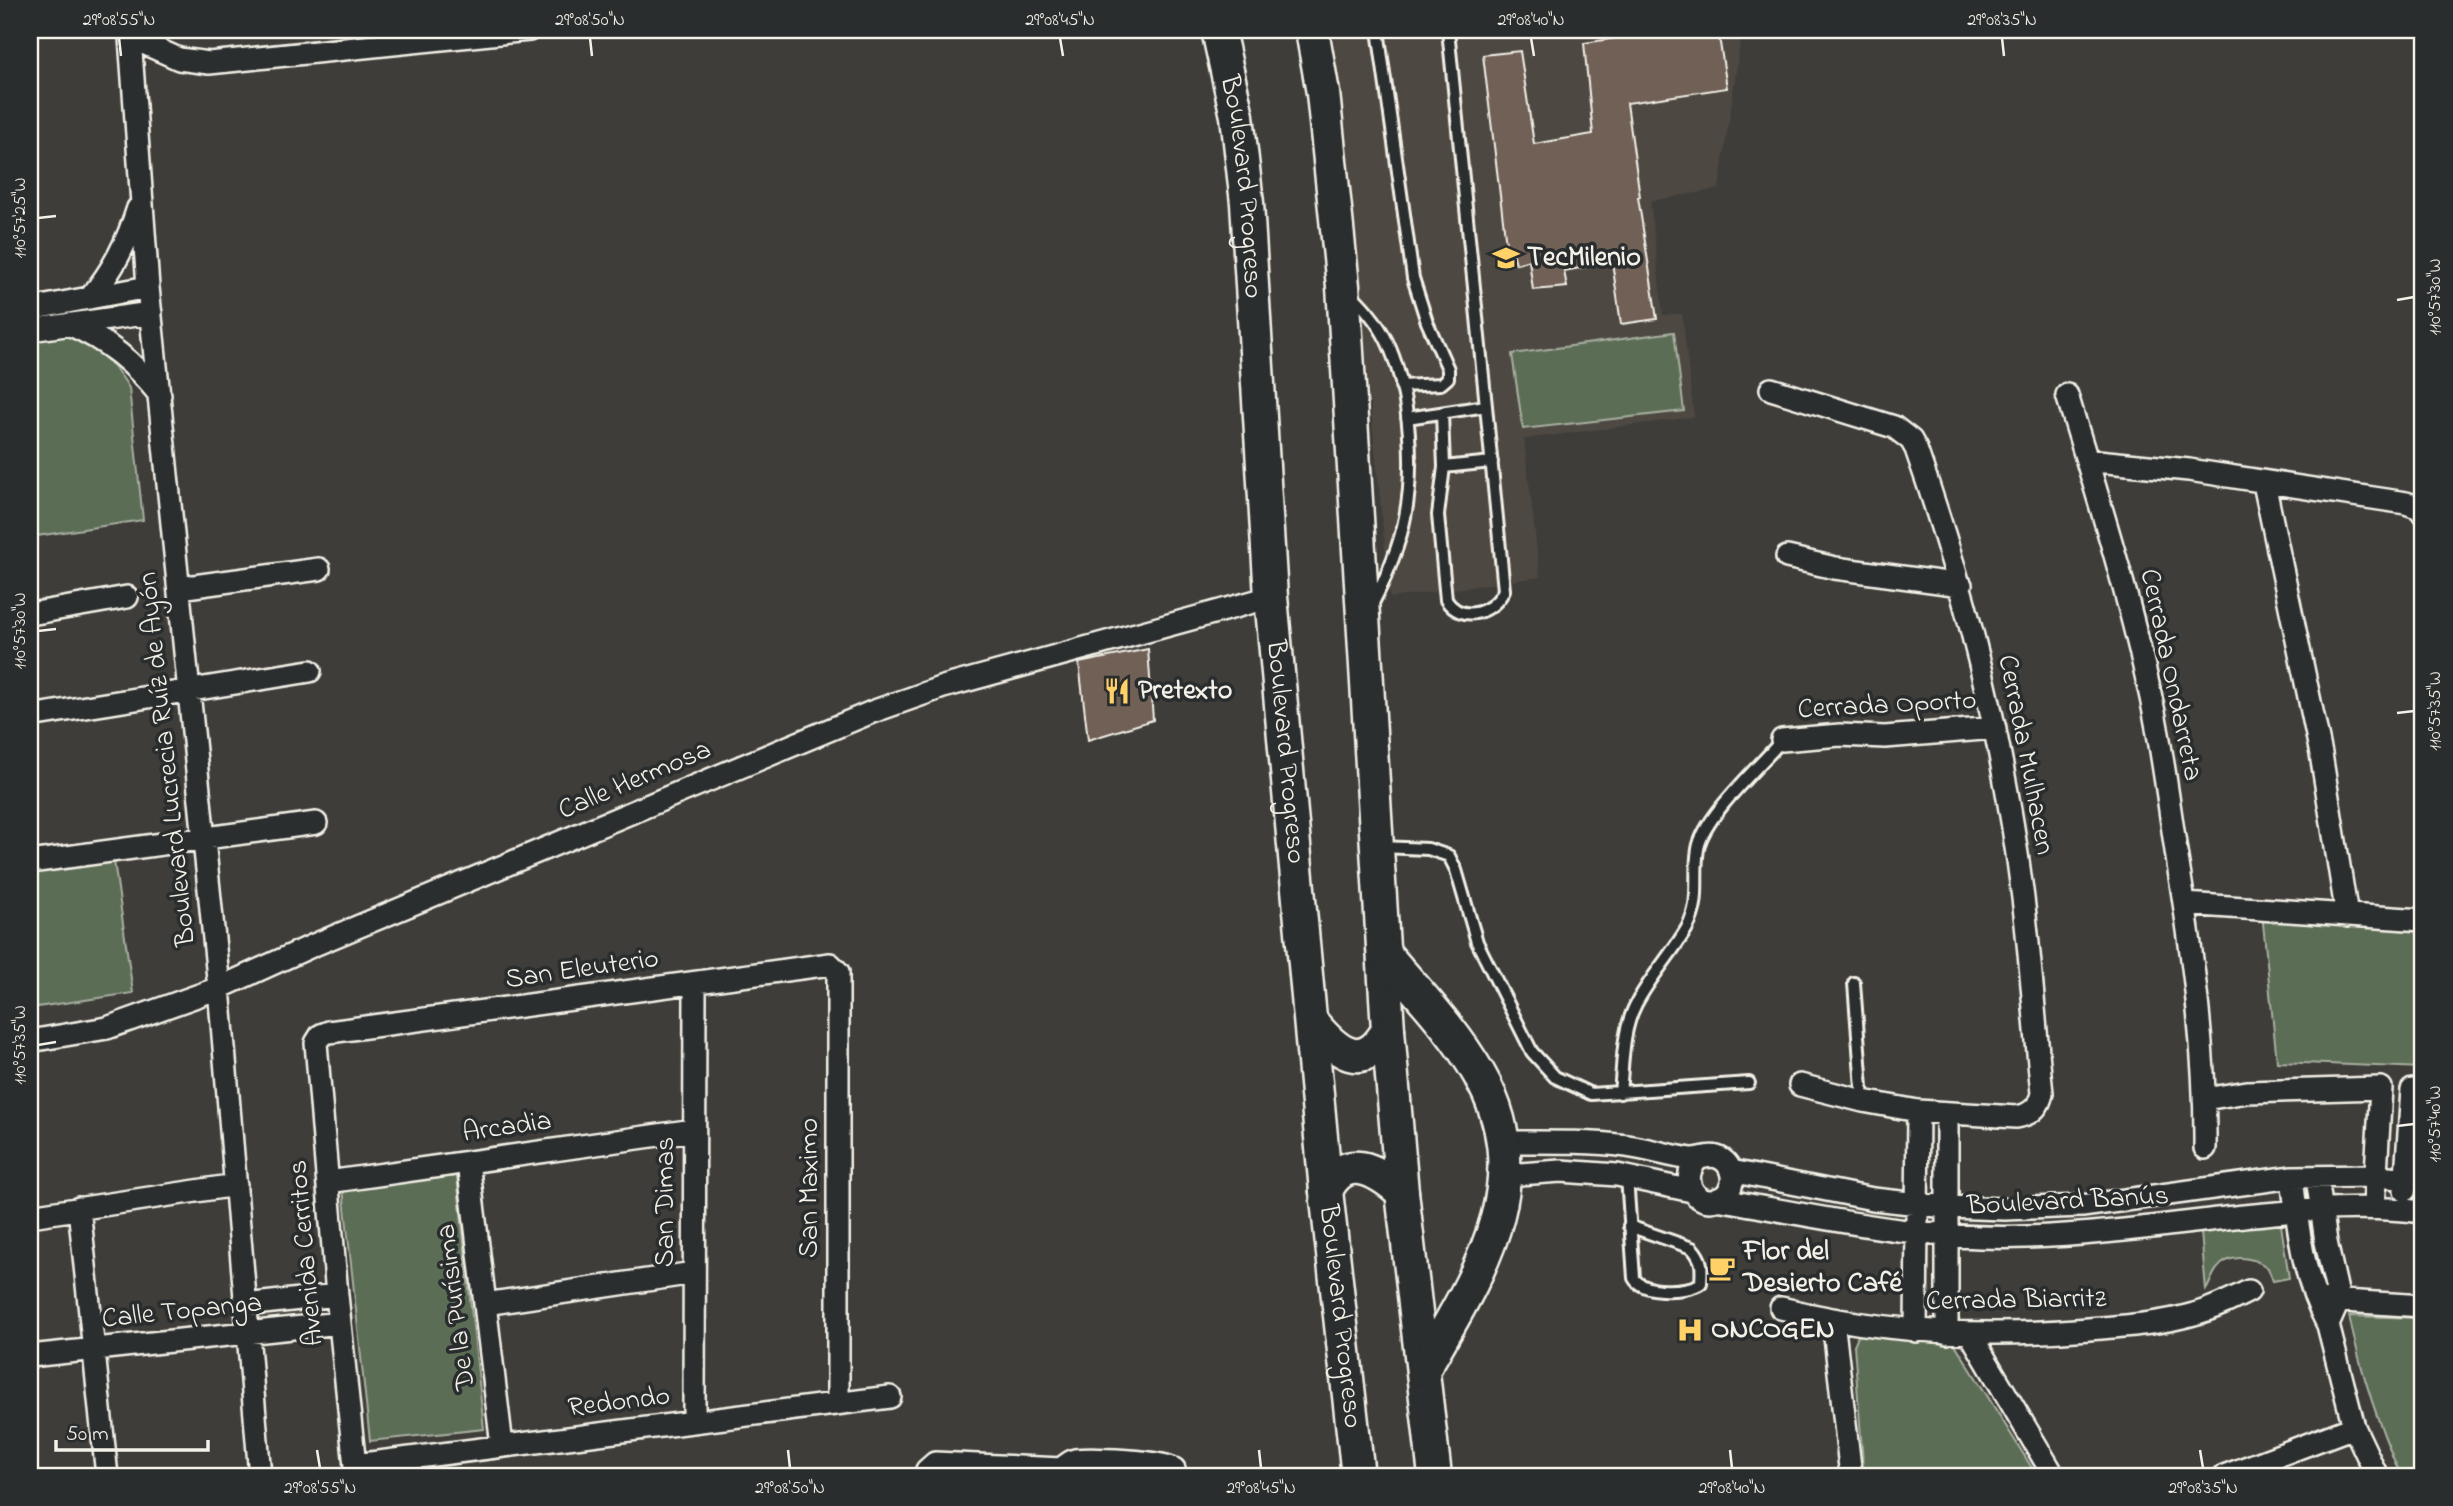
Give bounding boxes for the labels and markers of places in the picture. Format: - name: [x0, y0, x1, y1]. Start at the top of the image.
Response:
- place label: TecMilenio: [1527, 238, 1641, 279]
- school or university icon: TecMilenio: [1491, 243, 1521, 273]
- place label: Pretexto: [1138, 671, 1232, 712]
- restaurant icon: Pretexto: [1102, 676, 1132, 706]
- place label: Flor del Desierto Café: [1741, 1232, 1903, 1305]
- cafe icon: Flor del Desierto Café: [1707, 1253, 1737, 1283]
- place label: ONCOGEN: [1711, 1310, 1835, 1351]
- hospital icon: ONCOGEN: [1675, 1315, 1705, 1345]

